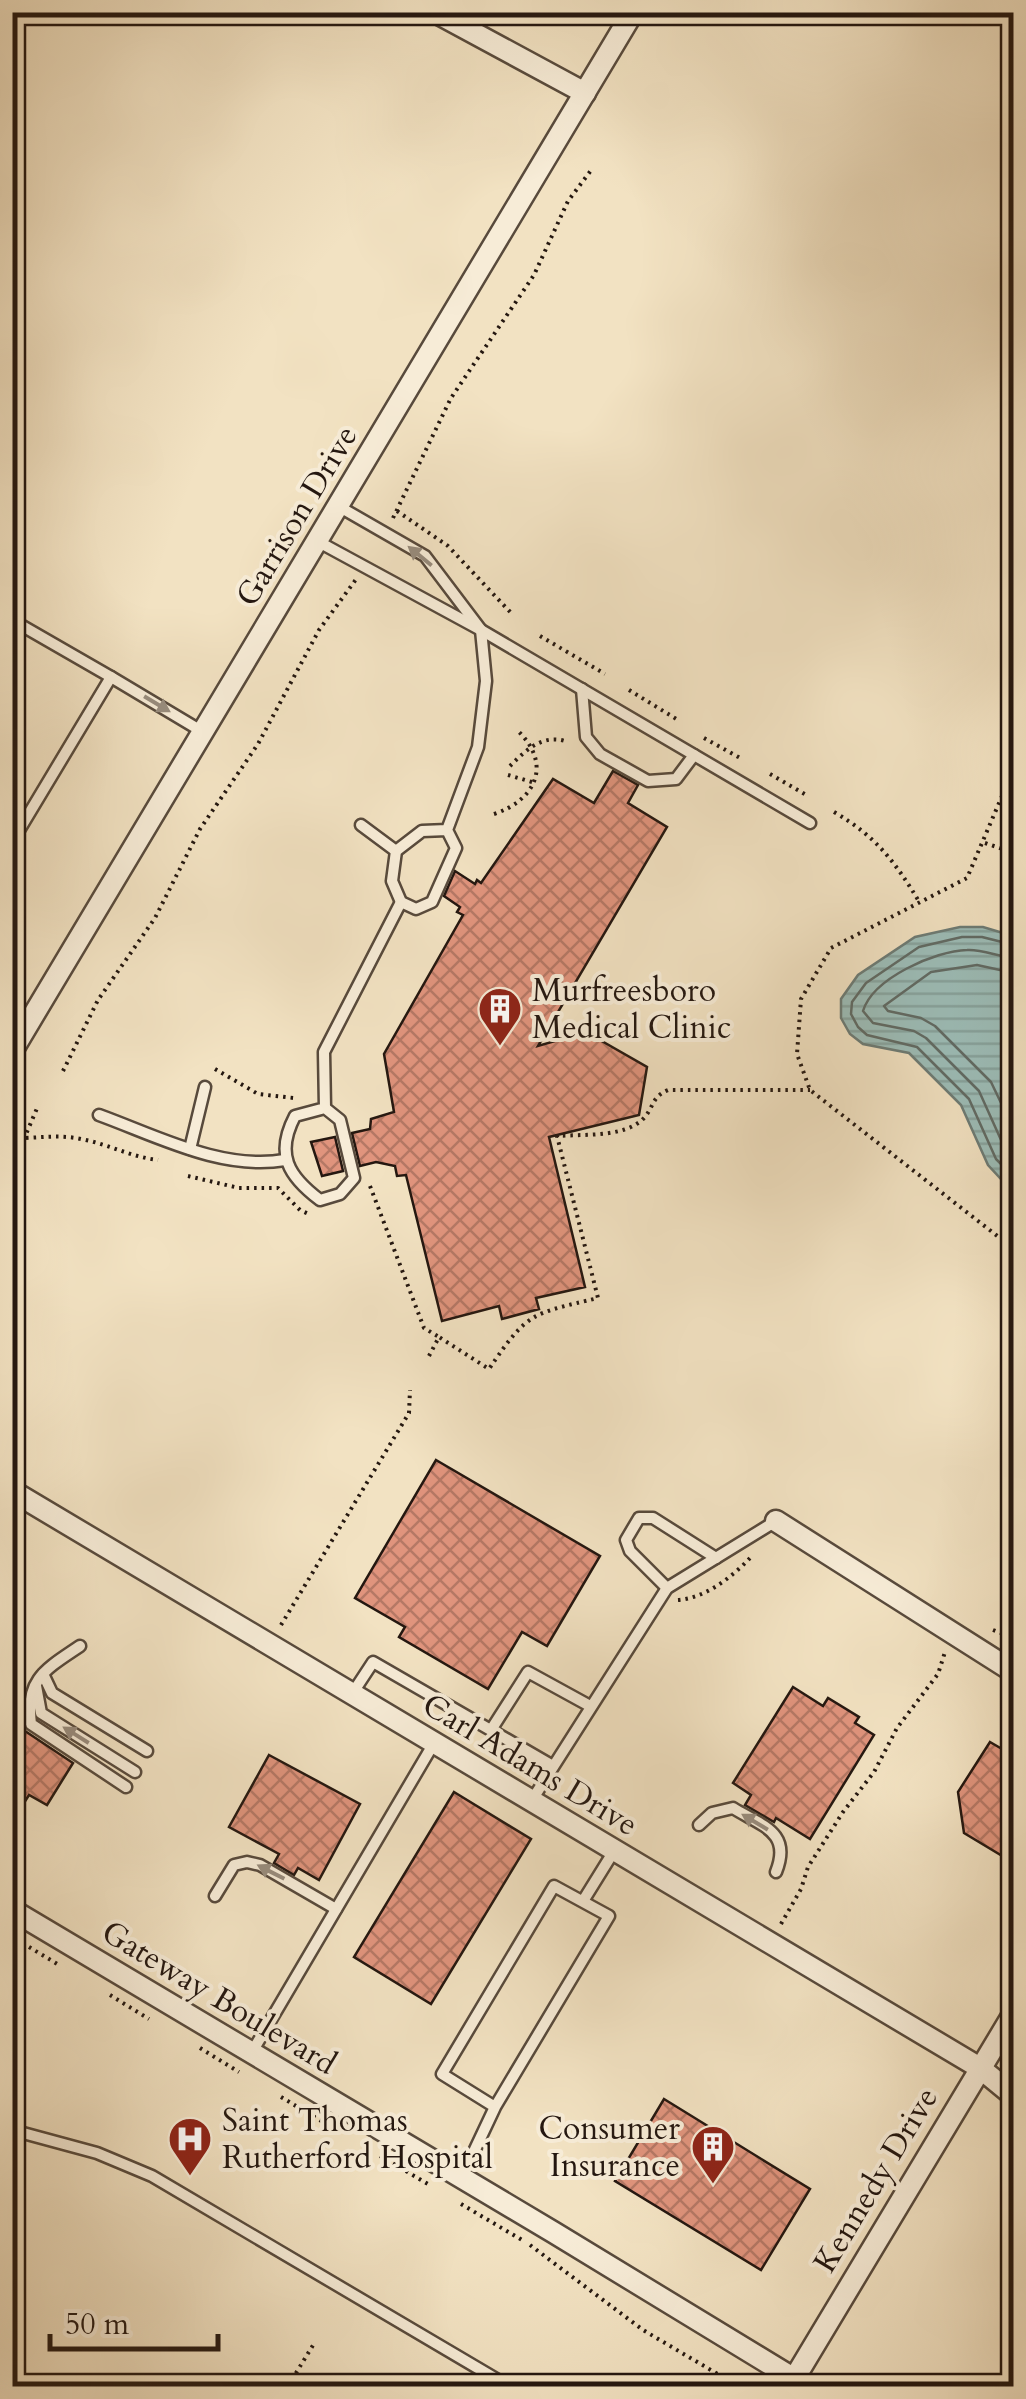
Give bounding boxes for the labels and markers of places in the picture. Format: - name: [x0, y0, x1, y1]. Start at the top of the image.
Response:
- place label: Murfreesboro Medical Clinic: [532, 969, 731, 1050]
- building icon: Murfreesboro Medical Clinic: [477, 986, 523, 1047]
- place label: Saint Thomas Rutherford Hospital: [222, 2099, 493, 2180]
- place label: Consumer Insurance: [539, 2107, 680, 2188]
- hospital icon: Saint Thomas Rutherford Hospital: [167, 2116, 213, 2177]
- building icon: Consumer Insurance: [690, 2124, 736, 2185]

